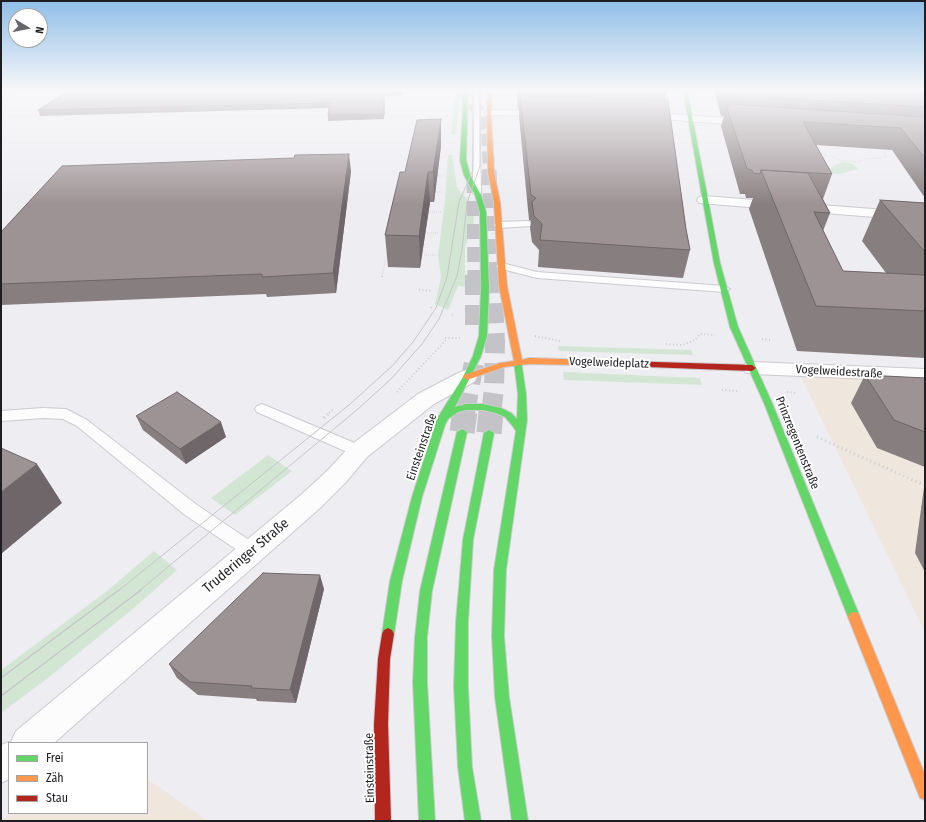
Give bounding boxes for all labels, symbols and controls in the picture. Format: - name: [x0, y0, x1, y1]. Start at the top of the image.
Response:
- north arrow: [8, 8, 48, 48]
- text: N: [32, 26, 46, 34]
- street label: Vogelweideplatz: [569, 354, 649, 372]
- street label: Vogelweidestraße: [795, 363, 883, 381]
- street label: Prinzregentenstraße: [772, 394, 822, 492]
- street label: Einsteinstraße: [404, 411, 440, 483]
- street label: Truderinger Straße: [200, 515, 292, 597]
- street label: Einsteinstraße: [362, 733, 378, 803]
- legend: [8, 742, 148, 814]
- text: Frei: [46, 751, 64, 765]
- text: Zäh: [46, 771, 64, 785]
- text: Stau: [46, 791, 68, 805]

